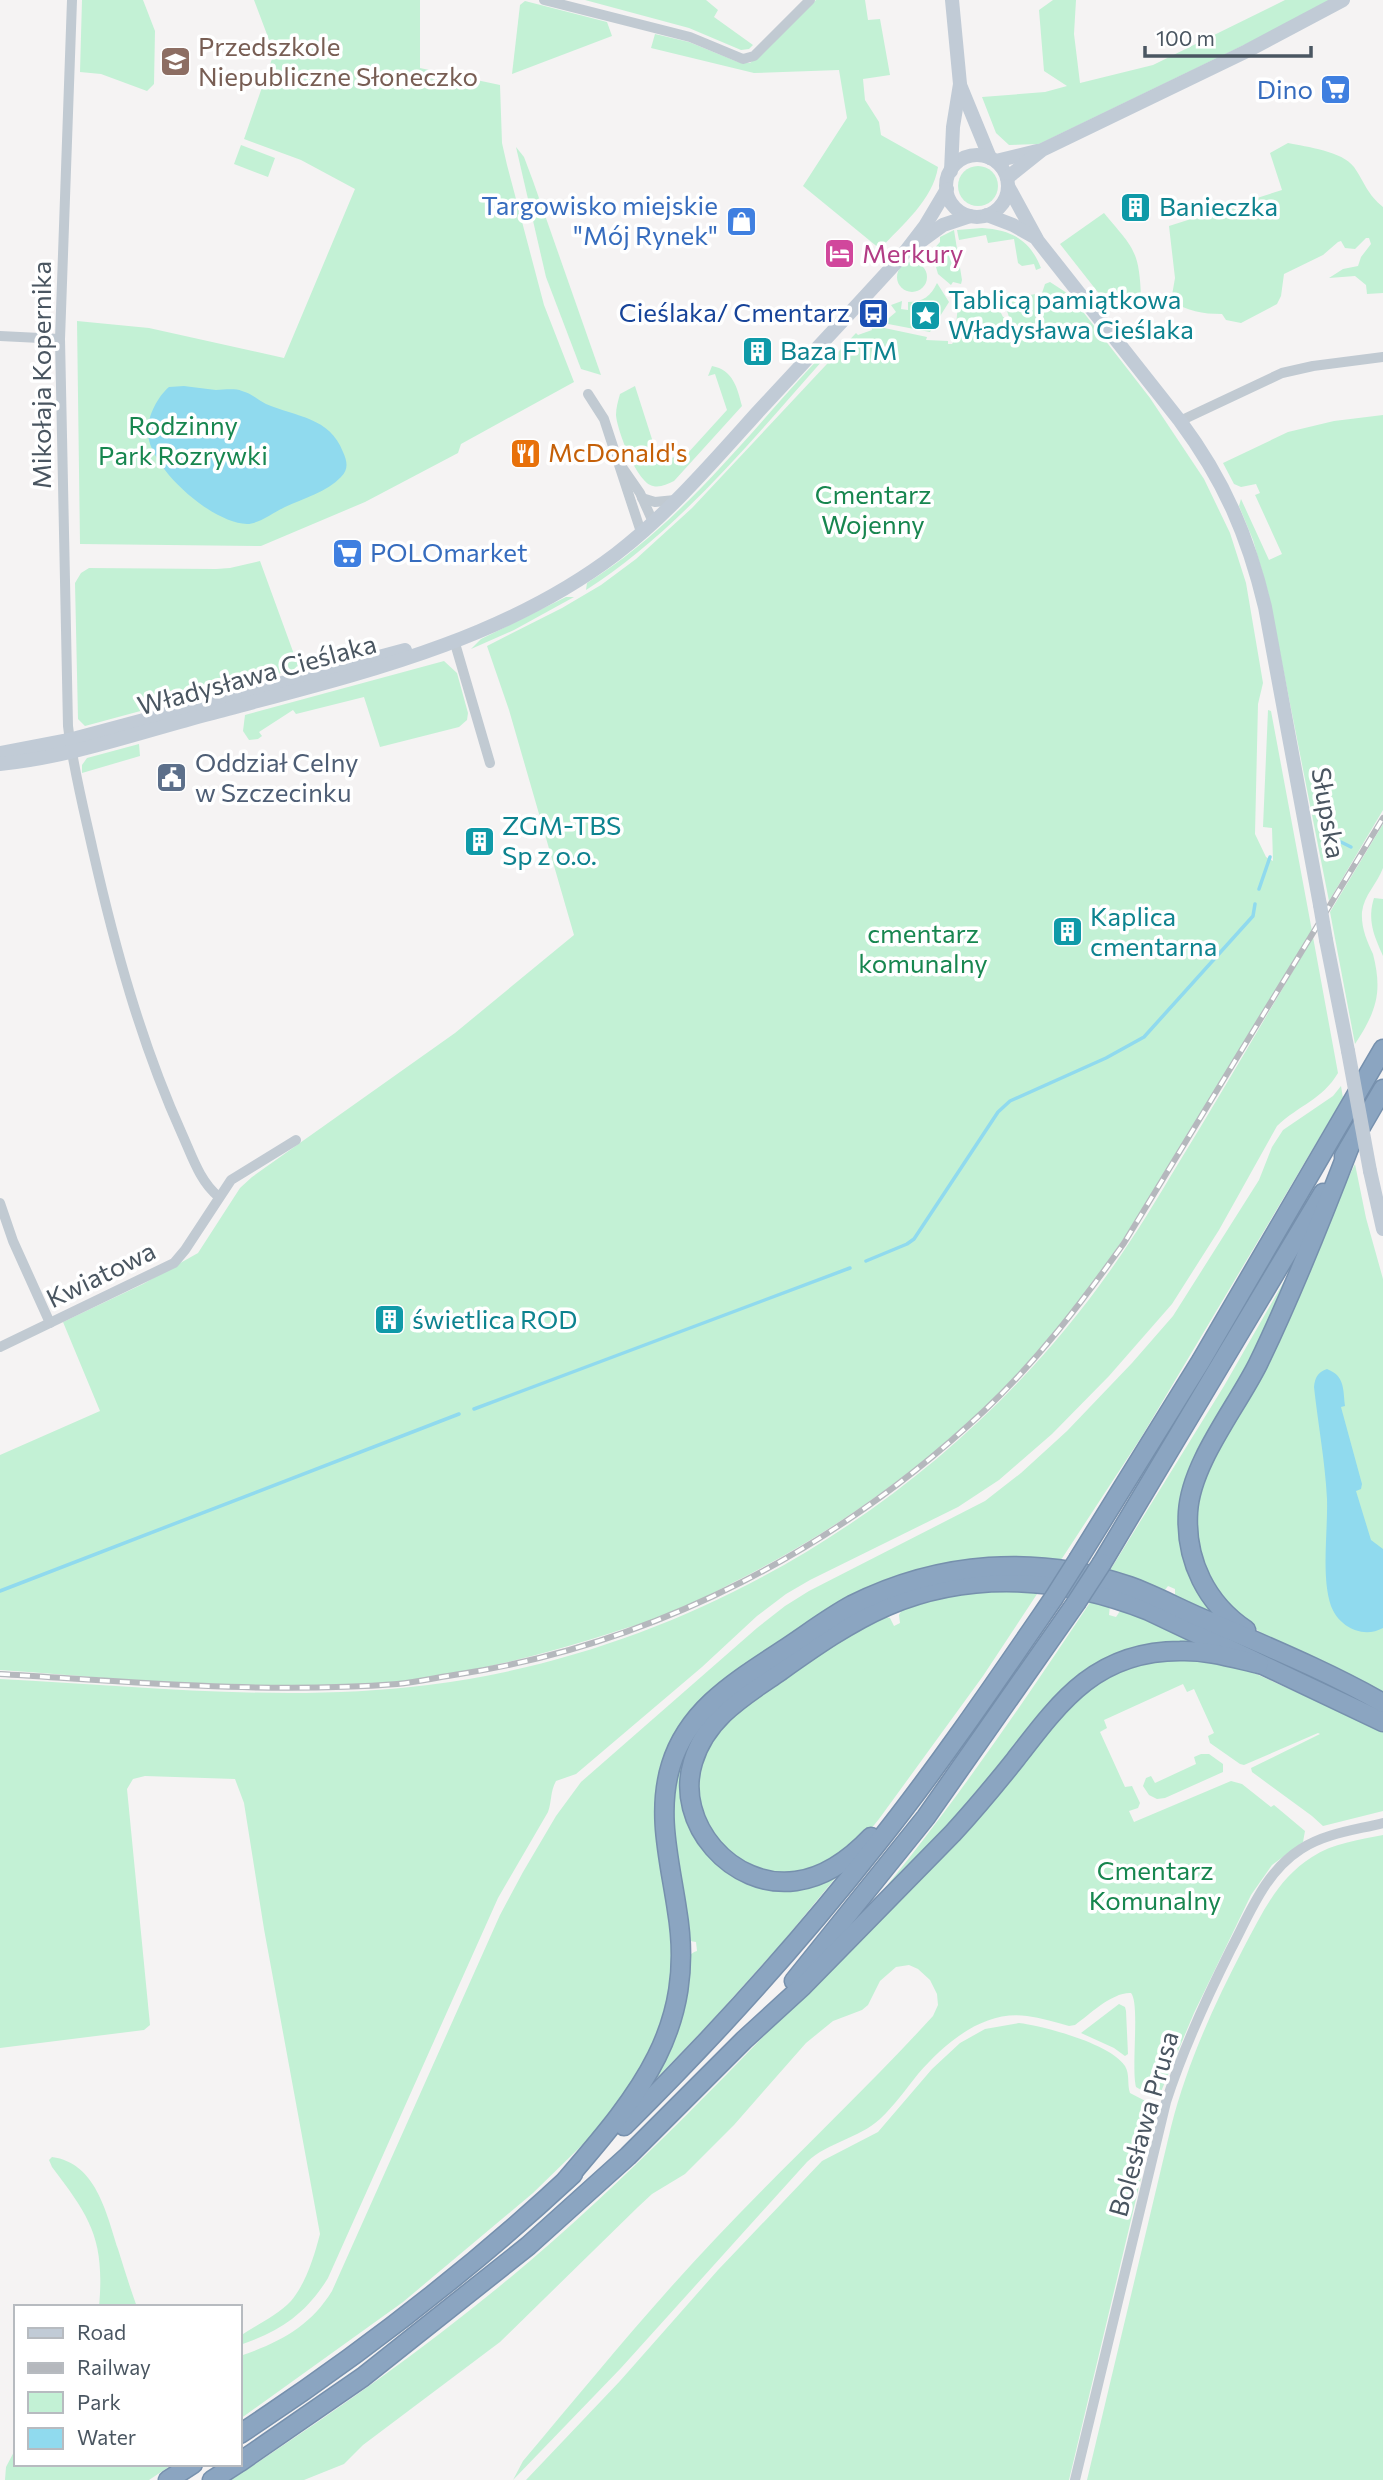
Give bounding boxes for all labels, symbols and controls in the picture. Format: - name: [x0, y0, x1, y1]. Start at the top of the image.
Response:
- scale bar: [1145, 14, 1311, 58]
- text: 100 m: [1156, 25, 1215, 50]
- place label: Przedszkole Niepubliczne Słoneczko: [198, 30, 478, 91]
- school or university icon: Przedszkole Niepubliczne Słoneczko: [158, 45, 192, 79]
- place label: Dino: [1257, 73, 1313, 104]
- supermarket icon: Dino: [1319, 73, 1353, 107]
- place label: Targowisko miejskie "Mój Rynek": [481, 189, 718, 250]
- building icon: Banieczka: [1119, 190, 1153, 224]
- place label: Banieczka: [1159, 190, 1278, 221]
- shop icon: Targowisko miejskie "Mój Rynek": [724, 204, 758, 238]
- hotel icon: Merkury: [822, 237, 856, 271]
- place label: Merkury: [862, 237, 963, 268]
- street label: Mikołaja Kopernika: [25, 261, 56, 489]
- place label: Tablicą pamiątkowa Władysława Cieślaka: [948, 283, 1194, 344]
- place label: Cieślaka/ Cmentarz: [619, 296, 850, 327]
- bus stop icon: Cieślaka/ Cmentarz: [856, 296, 890, 330]
- place icon: Tablicą pamiątkowa Władysława Cieślaka: [908, 298, 942, 332]
- building icon: Baza FTM: [740, 334, 774, 368]
- place label: Baza FTM: [780, 334, 897, 365]
- park label: Rodzinny Park Rozrywki: [98, 409, 268, 470]
- restaurant icon: McDonald's: [508, 436, 542, 470]
- place label: McDonald's: [548, 436, 688, 467]
- park label: Cmentarz Wojenny: [815, 478, 931, 539]
- supermarket icon: POLOmarket: [330, 536, 364, 570]
- place label: POLOmarket: [370, 536, 528, 567]
- street label: Władysława Cieślaka: [134, 627, 379, 720]
- place label: Oddział Celny w Szczecinku: [195, 746, 358, 807]
- public building icon: Oddział Celny w Szczecinku: [155, 761, 189, 795]
- street label: Słupska: [1306, 765, 1353, 861]
- place label: ZGM-TBS Sp z o.o.: [502, 809, 621, 870]
- building icon: ZGM-TBS Sp z o.o.: [462, 824, 496, 858]
- place label: Kaplica cmentarna: [1090, 900, 1217, 961]
- building icon: Kaplica cmentarna: [1050, 915, 1084, 949]
- park label: cmentarz komunalny: [858, 917, 988, 978]
- street label: Kwiatowa: [41, 1234, 160, 1313]
- building icon: świetlica ROD: [372, 1303, 406, 1337]
- place label: świetlica ROD: [412, 1303, 577, 1334]
- park label: Cmentarz Komunalny: [1089, 1854, 1221, 1915]
- street label: Bolesława Prusa: [1101, 2027, 1184, 2220]
- legend: [14, 2305, 242, 2466]
- text: Road: [77, 2319, 126, 2344]
- text: Railway: [77, 2354, 151, 2379]
- text: Park: [77, 2389, 121, 2414]
- text: Water: [77, 2424, 136, 2449]

